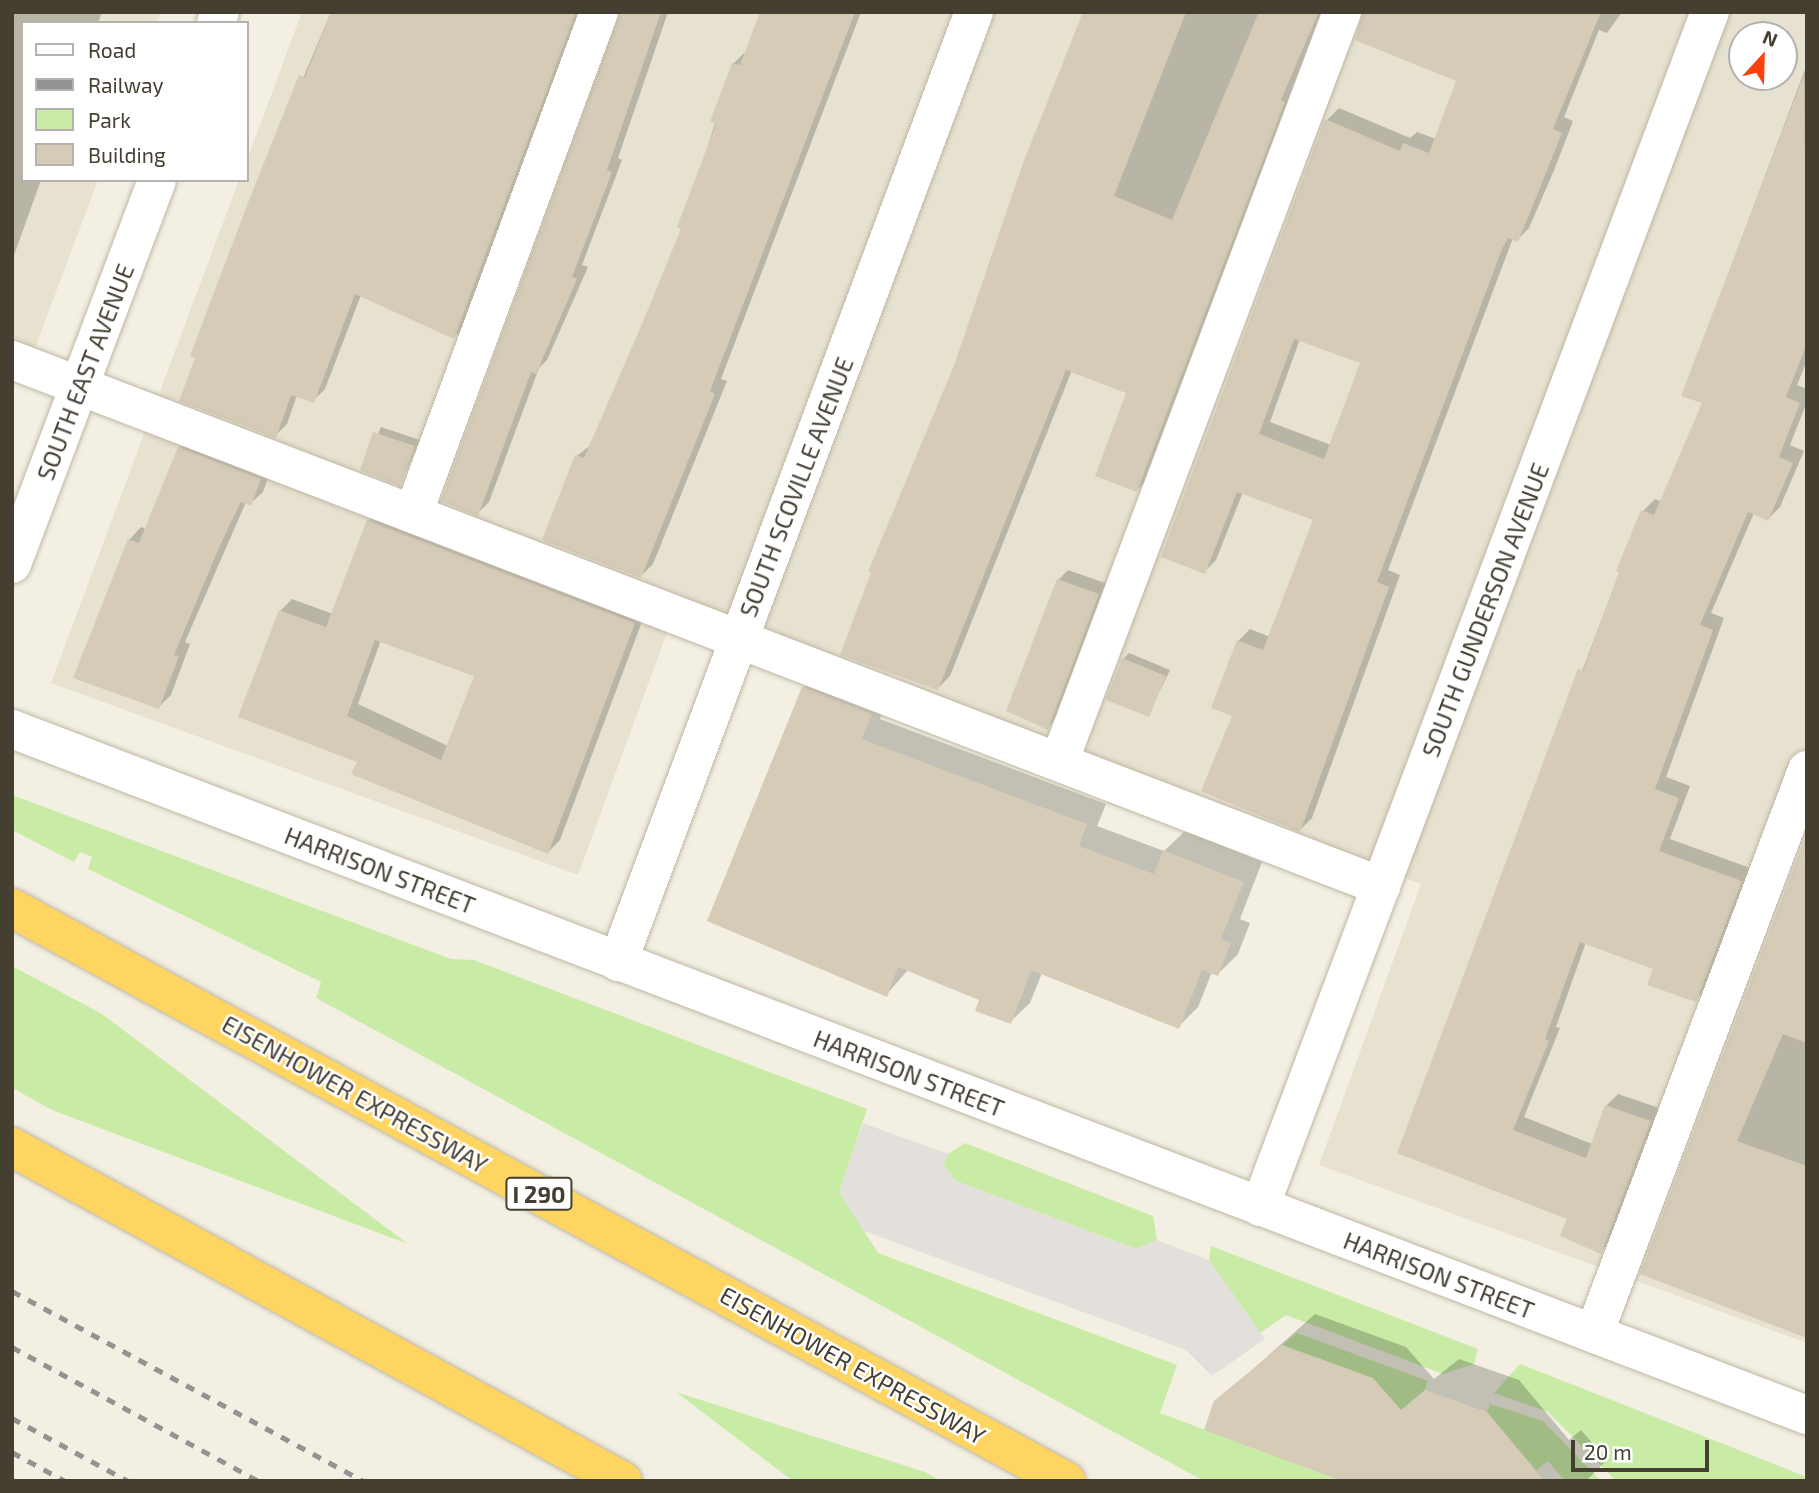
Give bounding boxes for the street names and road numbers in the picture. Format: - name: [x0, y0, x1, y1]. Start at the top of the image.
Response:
- street label: SOUTH EAST AVENUE: [30, 259, 140, 485]
- street label: SOUTH SCOVILLE AVENUE: [733, 353, 859, 621]
- street label: SOUTH GUNDERSON AVENUE: [1415, 459, 1555, 761]
- street label: HARRISON STREET: [281, 820, 479, 920]
- street label: EISENHOWER EXPRESSWAY: [217, 1009, 493, 1179]
- street label: HARRISON STREET: [810, 1023, 1008, 1123]
- road number: I 290: [504, 1175, 574, 1214]
- street label: HARRISON STREET: [1340, 1225, 1538, 1325]
- street label: EISENHOWER EXPRESSWAY: [715, 1280, 991, 1450]

